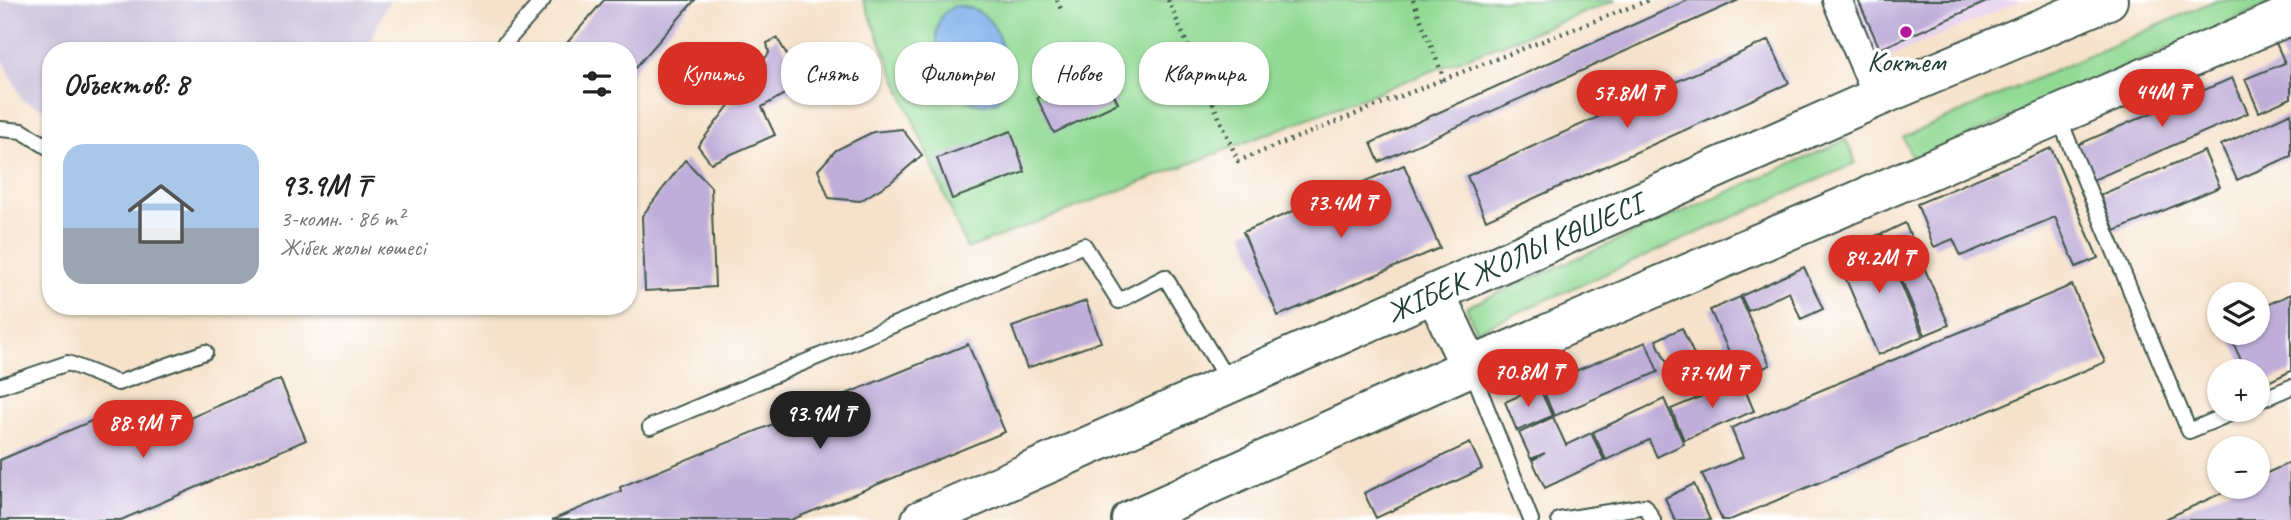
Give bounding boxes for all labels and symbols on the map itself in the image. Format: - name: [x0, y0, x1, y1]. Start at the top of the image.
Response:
- marker: Коктем: [1898, 24, 1914, 40]
- place label: Коктем: [1867, 42, 1947, 80]
- pin: 44M ₸: [2113, 69, 2211, 129]
- pin: 57.8M ₸: [1562, 71, 1692, 130]
- pin: 73.4M ₸: [1276, 180, 1406, 240]
- street label: ЖІБЕК ЖОЛЫ КӨШЕСІ: [1380, 182, 1654, 331]
- pin: 84.2M ₸: [1814, 236, 1944, 295]
- pin: 70.8M ₸: [1463, 350, 1593, 409]
- pin: 77.4M ₸: [1647, 350, 1777, 410]
- pin: 93.9M ₸: [755, 392, 885, 451]
- pin: 88.9M ₸: [78, 400, 208, 460]

